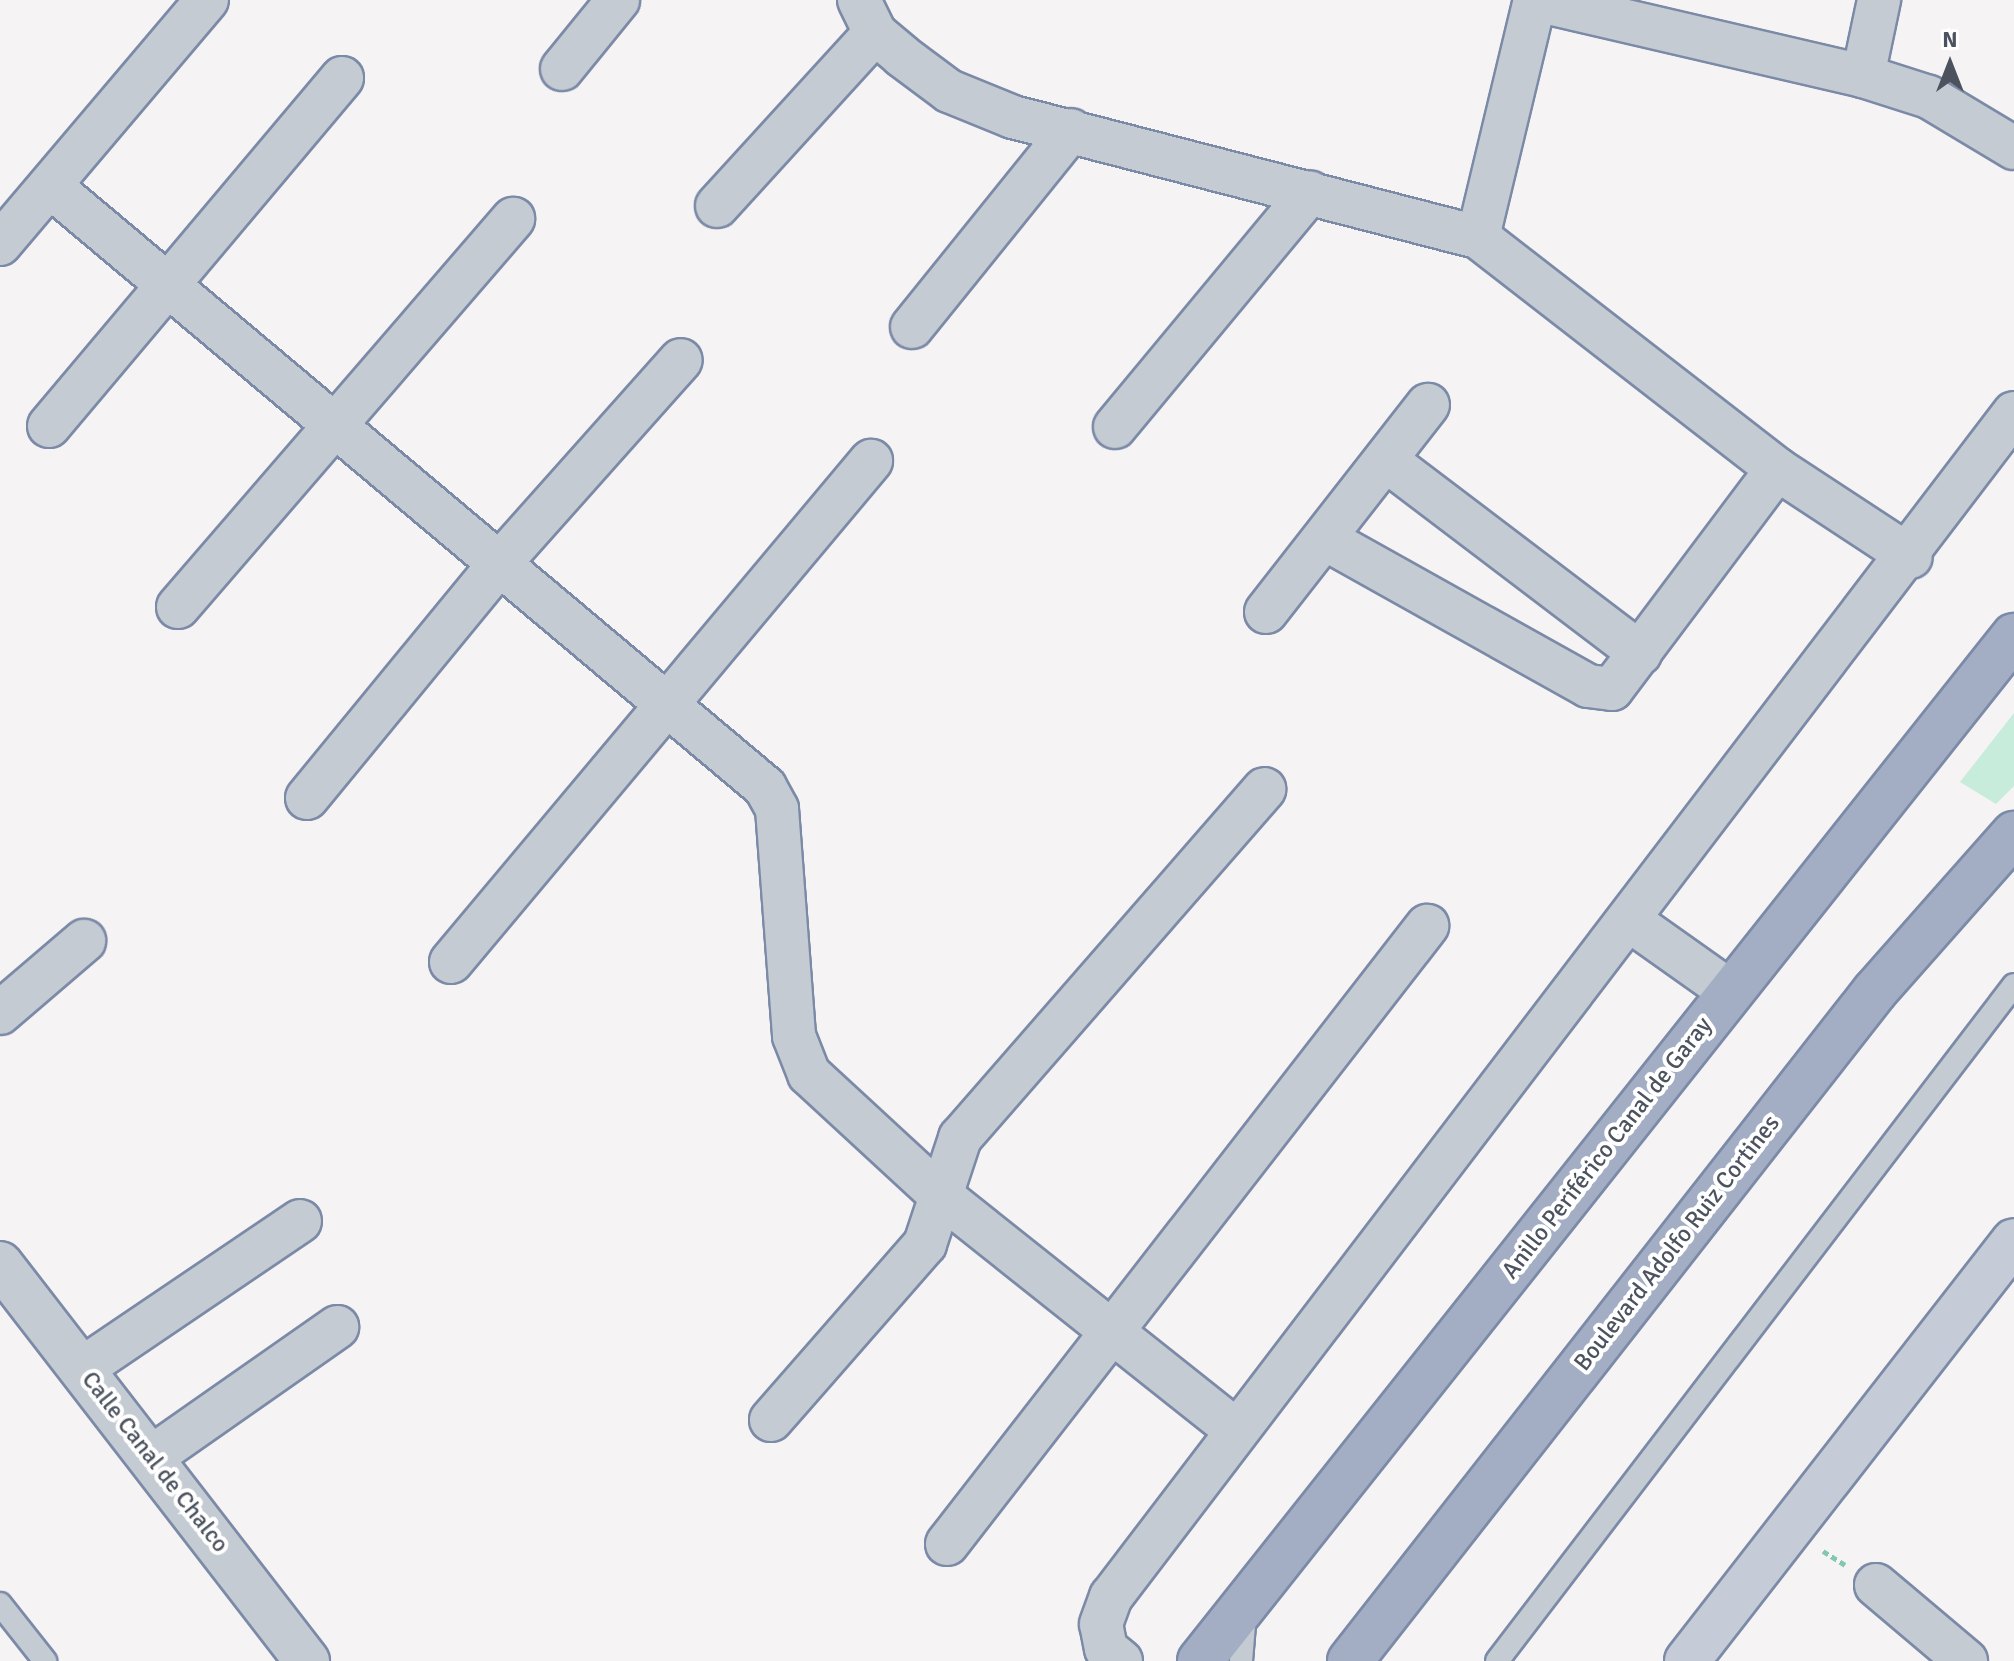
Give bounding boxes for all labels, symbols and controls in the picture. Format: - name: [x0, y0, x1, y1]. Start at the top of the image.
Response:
- north arrow: [1910, 24, 1990, 104]
- text: N: [1942, 26, 1958, 53]
- street label: Anillo Periférico Canal de Garay: [1496, 1011, 1718, 1285]
- street label: Boulevard Adolfo Ruiz Cortines: [1568, 1109, 1786, 1377]
- street label: Calle Canal de Chalco: [75, 1366, 235, 1558]

